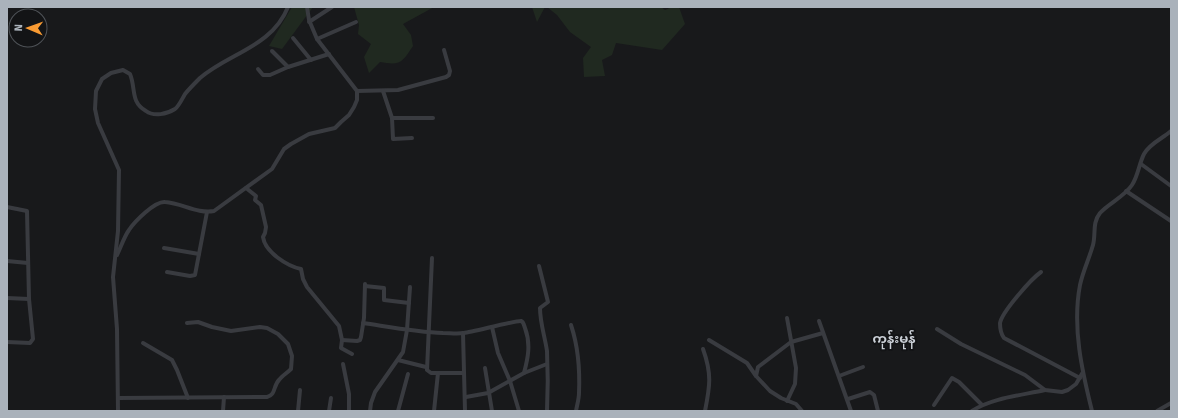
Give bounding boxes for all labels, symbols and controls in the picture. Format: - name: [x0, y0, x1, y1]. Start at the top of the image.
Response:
- north arrow: [8, 8, 48, 48]
- text: N: [12, 24, 25, 32]
- district label: ကုန်းမုန်: [872, 329, 916, 350]

